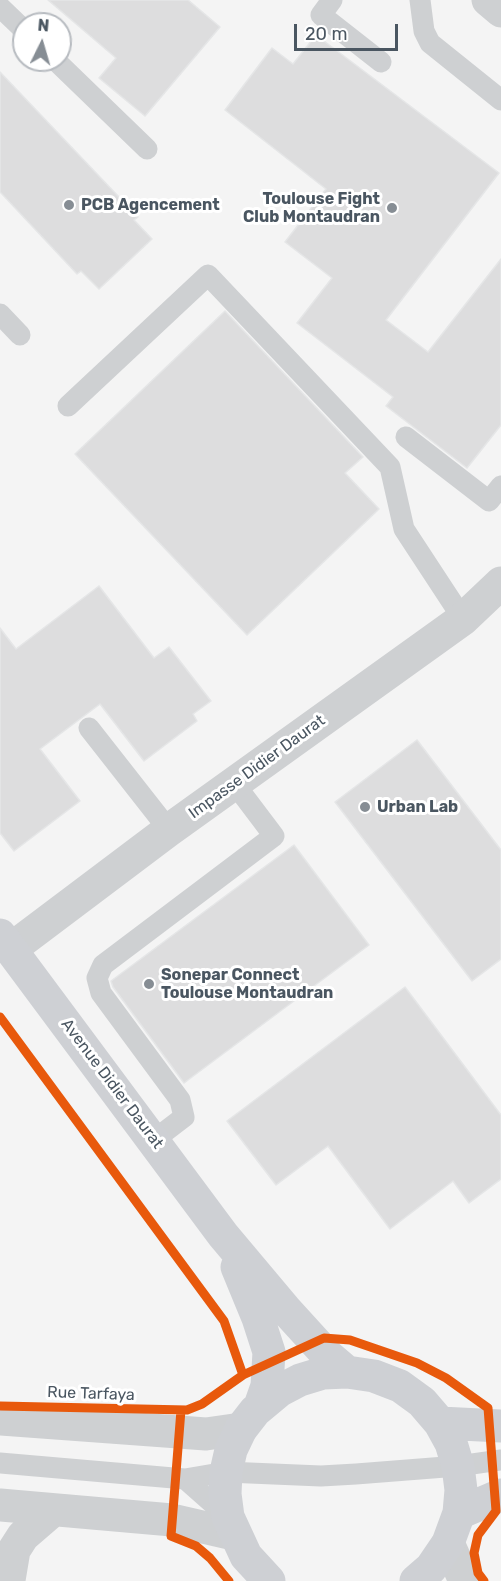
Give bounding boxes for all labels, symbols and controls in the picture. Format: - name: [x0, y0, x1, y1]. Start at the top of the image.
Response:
- north arrow: [12, 12, 72, 72]
- scale bar: [297, 12, 400, 50]
- text: N: [37, 16, 50, 36]
- text: 20 m: [305, 23, 347, 45]
- place label: Toulouse Fight Club Montaudran: [243, 189, 380, 227]
- place label: PCB Agencement: [81, 195, 220, 215]
- marker: PCB Agencement: [62, 198, 76, 212]
- marker: Toulouse Fight Club Montaudran: [385, 201, 399, 215]
- street label: Impasse Didier Daurat: [185, 711, 329, 823]
- place label: Urban Lab: [377, 797, 458, 817]
- marker: Urban Lab: [358, 800, 372, 814]
- place label: Sonepar Connect Toulouse Montaudran: [161, 965, 333, 1003]
- marker: Sonepar Connect Toulouse Montaudran: [142, 977, 156, 991]
- street label: Avenue Didier Daurat: [57, 1015, 167, 1153]
- street label: Rue Tarfaya: [47, 1383, 135, 1405]

